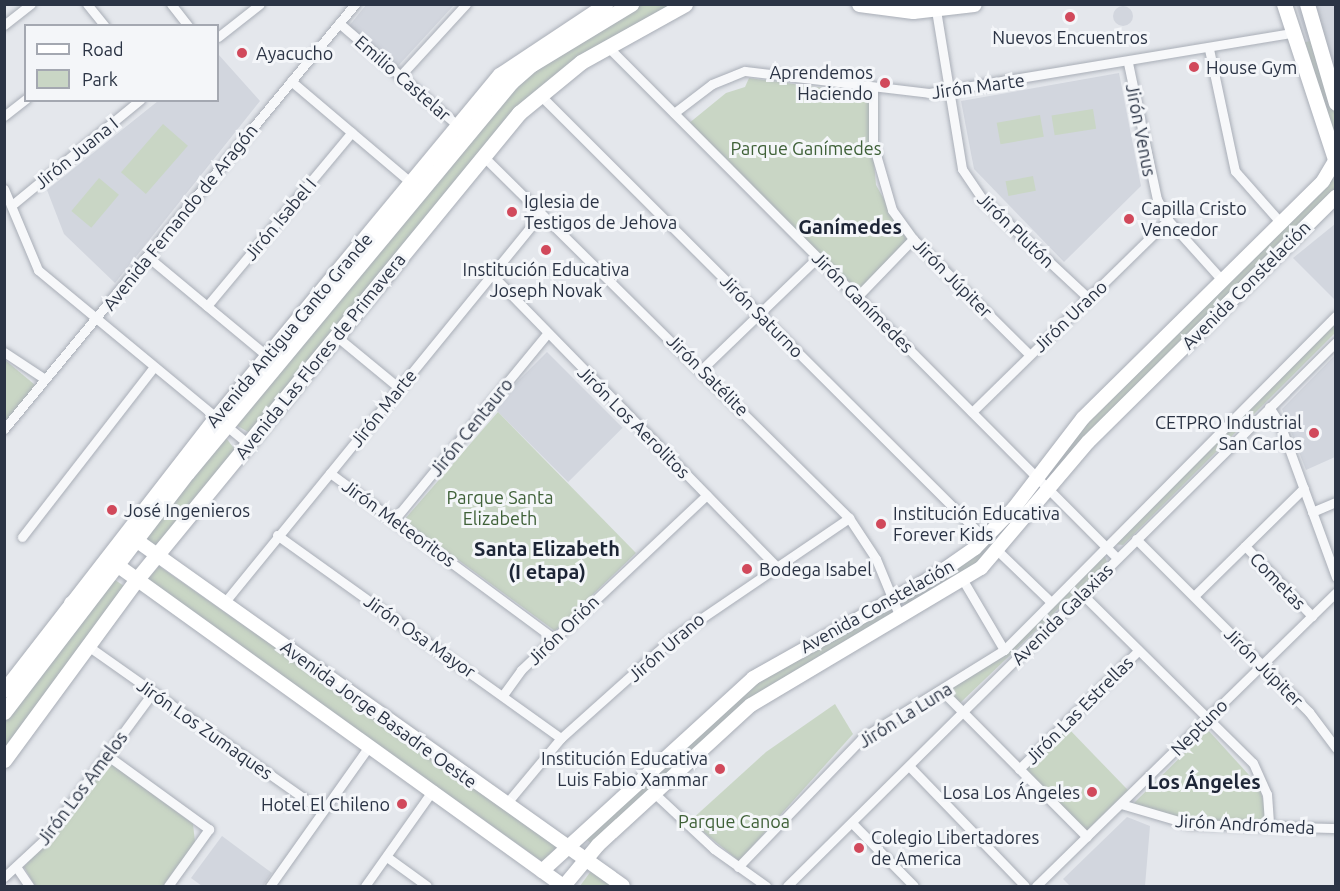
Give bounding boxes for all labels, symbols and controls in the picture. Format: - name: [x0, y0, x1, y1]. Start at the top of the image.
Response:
- marker: Nuevos Encuentros: [1063, 10, 1077, 24]
- legend: [24, 24, 219, 102]
- place label: Nuevos Encuentros: [992, 26, 1148, 48]
- street label: Emilio Castelar: [351, 31, 455, 125]
- text: Road: [82, 39, 124, 59]
- place label: Ayacucho: [256, 42, 333, 64]
- marker: Ayacucho: [233, 44, 251, 62]
- place label: House Gym: [1206, 56, 1297, 78]
- marker: House Gym: [1187, 60, 1201, 74]
- place label: Aprendemos Haciendo: [769, 62, 873, 104]
- text: Park: [82, 69, 118, 89]
- street label: Jirón Marte: [930, 69, 1026, 103]
- marker: Aprendemos Haciendo: [878, 76, 892, 90]
- street label: Jirón Venus: [1121, 82, 1161, 178]
- street label: Jirón Juana I: [30, 113, 122, 193]
- street label: Avenida Fernando de Aragón: [98, 120, 262, 314]
- park label: Parque Ganímedes: [730, 137, 882, 159]
- street label: Jirón Isabel I: [239, 174, 321, 264]
- street label: Jirón Plutón: [973, 188, 1059, 272]
- place label: Iglesia de Testigos de Jehova: [524, 191, 677, 234]
- place label: Capilla Cristo Vencedor: [1141, 198, 1247, 240]
- marker: Iglesia de Testigos de Jehova: [505, 205, 519, 219]
- marker: Capilla Cristo Vencedor: [1122, 212, 1136, 226]
- district label: Ganímedes: [798, 214, 902, 238]
- street label: Avenida Constelación: [1177, 216, 1315, 354]
- street label: Avenida Antigua Canto Grande: [201, 228, 377, 432]
- street label: Jirón Júpiter: [909, 234, 997, 322]
- marker: Institución Educativa Joseph Novak: [539, 243, 553, 257]
- street label: Jirón Ganímedes: [808, 247, 918, 357]
- street label: Avenida Las Flores de Primavera: [230, 249, 410, 463]
- place label: Institución Educativa Joseph Novak: [463, 259, 629, 302]
- street label: Jirón Saturno: [716, 270, 808, 362]
- street label: Jirón Urano: [1029, 276, 1111, 356]
- street label: Jirón Satélite: [663, 330, 753, 420]
- street label: Jirón Los Aerolitos: [573, 361, 695, 483]
- street label: Jirón Marte: [345, 365, 421, 451]
- street label: Jirón Centauro: [425, 374, 517, 480]
- place label: CETPRO Industrial San Carlos: [1155, 412, 1302, 454]
- marker: CETPRO Industrial San Carlos: [1307, 426, 1321, 440]
- street label: Jirón Meteoritos: [338, 475, 460, 571]
- park label: Parque Santa Elizabeth: [447, 487, 553, 530]
- place label: José Ingenieros: [124, 499, 250, 521]
- marker: José Ingenieros: [105, 503, 119, 517]
- place label: Institución Educativa Forever Kids: [893, 503, 1060, 546]
- marker: Institución Educativa Forever Kids: [874, 517, 888, 531]
- district label: Santa Elizabeth (I etapa): [474, 536, 620, 583]
- street label: Cometas: [1246, 548, 1310, 614]
- street label: Avenida Constelación: [796, 555, 958, 657]
- place label: Bodega Isabel: [759, 558, 872, 580]
- street label: Avenida Galaxias: [1007, 559, 1117, 669]
- marker: Bodega Isabel: [740, 562, 754, 576]
- street label: Jirón Osa Mayor: [360, 590, 480, 682]
- street label: Jirón Orión: [523, 591, 603, 669]
- street label: Jirón Urano: [623, 608, 709, 686]
- street label: Jirón Júpiter: [1220, 623, 1308, 711]
- street label: Avenida Jorge Basadre Oeste: [277, 636, 481, 792]
- street label: Jirón Las Estrellas: [1021, 652, 1137, 768]
- street label: Jirón Los Zumaques: [133, 674, 277, 784]
- street label: Jirón La Luna: [854, 678, 956, 752]
- street label: Neptuno: [1166, 694, 1232, 760]
- street label: Jirón Los Amelos: [32, 727, 132, 849]
- place label: Institución Educativa Luis Fabio Xammar: [541, 748, 708, 790]
- marker: Institución Educativa Luis Fabio Xammar: [713, 762, 727, 776]
- district label: Los Ángeles: [1147, 769, 1261, 793]
- place label: Losa Los Ángeles: [943, 781, 1080, 803]
- marker: Losa Los Ángeles: [1085, 785, 1099, 799]
- place label: Hotel El Chileno: [261, 793, 390, 815]
- marker: Hotel El Chileno: [395, 797, 409, 811]
- park label: Parque Canoa: [678, 810, 790, 832]
- street label: Jirón Andrómeda: [1175, 810, 1315, 838]
- place label: Colegio Libertadores de America: [871, 827, 1039, 870]
- marker: Colegio Libertadores de America: [852, 841, 866, 855]

